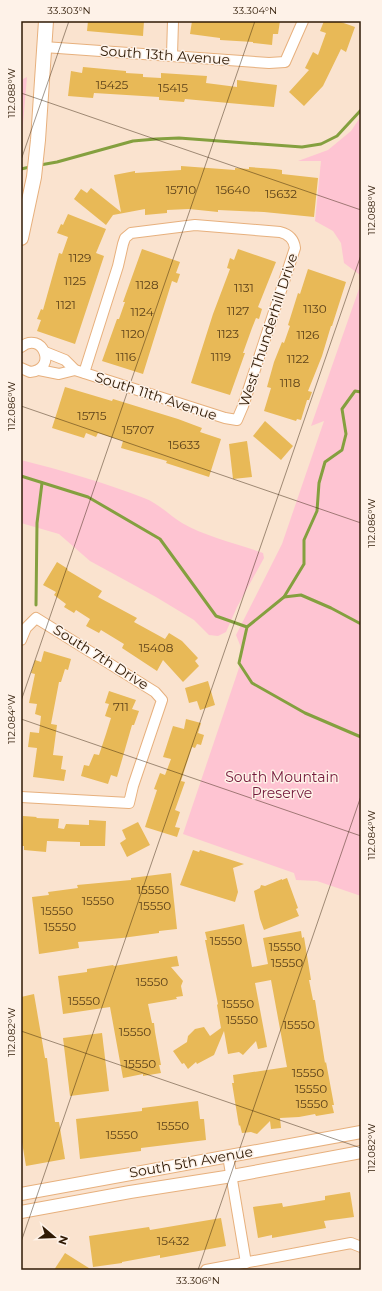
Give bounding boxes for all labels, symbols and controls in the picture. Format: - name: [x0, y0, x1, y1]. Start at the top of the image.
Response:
- text: 33.303°N: [47, 4, 91, 17]
- text: 33.304°N: [233, 4, 277, 17]
- street label: South 13th Avenue: [99, 41, 231, 69]
- text: 112.088°W: [5, 68, 18, 118]
- house number: 15425: [96, 77, 129, 92]
- house number: 15415: [158, 80, 188, 95]
- house number: 15710: [166, 182, 196, 197]
- house number: 15640: [216, 182, 250, 197]
- text: 112.088°W: [365, 185, 378, 235]
- house number: 15632: [265, 186, 297, 201]
- house number: 1129: [69, 250, 91, 265]
- street label: West Thunderhill Drive: [235, 251, 301, 409]
- house number: 1125: [64, 273, 86, 288]
- house number: 1128: [135, 277, 159, 292]
- house number: 1131: [234, 280, 254, 295]
- house number: 1121: [56, 297, 76, 312]
- house number: 1130: [303, 301, 327, 316]
- house number: 1127: [227, 303, 249, 318]
- house number: 1124: [130, 304, 154, 319]
- house number: 1120: [121, 326, 145, 341]
- house number: 1123: [217, 326, 239, 341]
- house number: 1126: [297, 327, 319, 342]
- house number: 1116: [116, 349, 136, 364]
- house number: 1119: [211, 349, 231, 364]
- house number: 1122: [287, 351, 309, 366]
- street label: South 11th Avenue: [93, 368, 219, 424]
- house number: 1118: [280, 375, 301, 390]
- text: 112.086°W: [5, 381, 18, 431]
- house number: 15715: [77, 408, 107, 423]
- house number: 15707: [122, 422, 154, 437]
- house number: 15633: [168, 437, 200, 452]
- text: 112.086°W: [365, 498, 378, 548]
- street label: South 7th Drive: [50, 620, 152, 694]
- house number: 15408: [139, 640, 174, 655]
- text: 112.084°W: [5, 694, 18, 744]
- house number: 711: [113, 699, 129, 714]
- park label: South Mountain Preserve: [225, 768, 339, 802]
- text: 112.084°W: [365, 810, 378, 860]
- house number: 15550: [137, 882, 169, 897]
- house number: 15550: [82, 893, 114, 908]
- house number: 15550: [139, 898, 171, 913]
- house number: 15550: [41, 903, 73, 918]
- house number: 15550: [44, 919, 76, 934]
- house number: 15550: [210, 933, 242, 948]
- house number: 15550: [269, 939, 301, 954]
- house number: 15550: [271, 955, 303, 970]
- house number: 15550: [136, 974, 168, 989]
- house number: 15550: [68, 993, 100, 1008]
- house number: 15550: [222, 996, 254, 1011]
- text: 112.082°W: [5, 1007, 18, 1057]
- house number: 15550: [226, 1012, 258, 1027]
- house number: 15550: [283, 1017, 315, 1032]
- house number: 15550: [119, 1024, 151, 1039]
- house number: 15550: [124, 1056, 156, 1071]
- house number: 15550: [292, 1065, 324, 1080]
- house number: 15550: [295, 1081, 327, 1096]
- house number: 15550: [296, 1096, 328, 1111]
- house number: 15550: [157, 1118, 189, 1133]
- text: 112.082°W: [365, 1123, 378, 1173]
- house number: 15550: [106, 1127, 138, 1142]
- street label: South 5th Avenue: [128, 1142, 254, 1182]
- north arrow: [34, 1217, 74, 1257]
- house number: 15432: [157, 1233, 189, 1248]
- text: N: [55, 1234, 72, 1247]
- text: 33.306°N: [176, 1274, 220, 1287]

